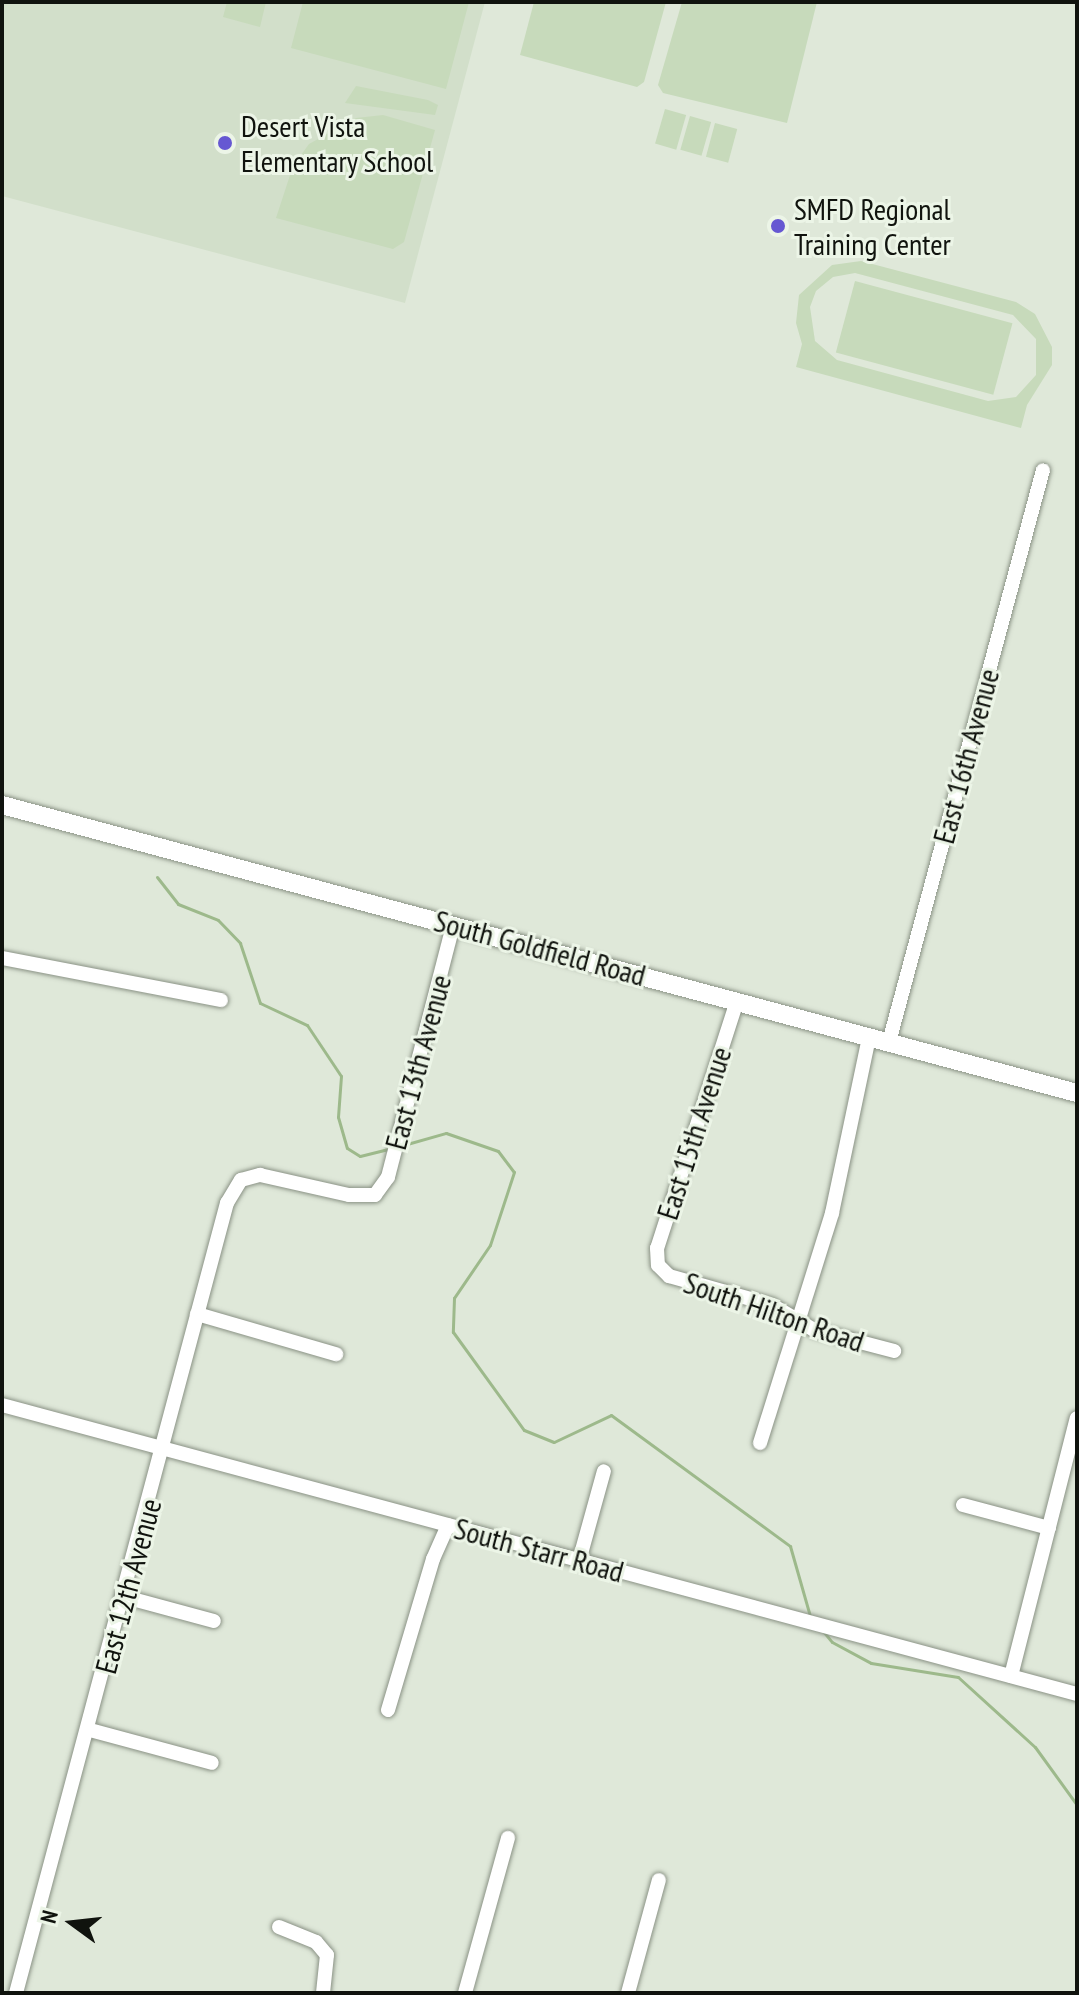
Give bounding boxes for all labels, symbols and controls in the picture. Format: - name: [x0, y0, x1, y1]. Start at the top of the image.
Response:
- place label: Desert Vista Elementary School: [241, 108, 434, 178]
- marker: Desert Vista Elementary School: [216, 134, 234, 152]
- place label: SMFD Regional Training Center: [794, 191, 951, 262]
- marker: SMFD Regional Training Center: [769, 217, 787, 235]
- street label: East 16th Avenue: [925, 664, 1007, 848]
- street label: South Goldfield Road: [430, 902, 650, 994]
- street label: East 13th Avenue: [377, 970, 459, 1154]
- street label: East 15th Avenue: [649, 1042, 739, 1224]
- street label: South Hilton Road: [679, 1264, 869, 1360]
- street label: East 12th Avenue: [87, 1494, 169, 1678]
- street label: South Starr Road: [450, 1510, 628, 1590]
- north arrow: [32, 1883, 112, 1963]
- text: N: [34, 1907, 64, 1926]

